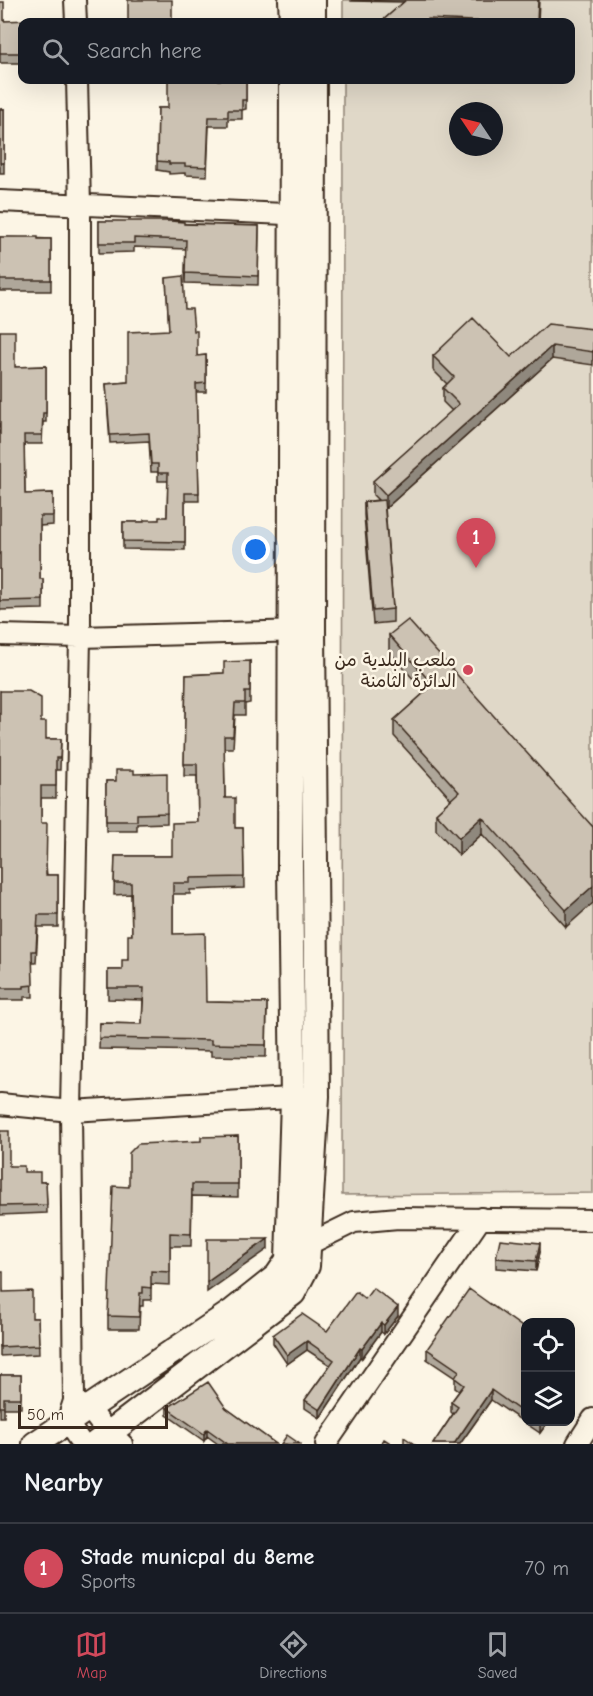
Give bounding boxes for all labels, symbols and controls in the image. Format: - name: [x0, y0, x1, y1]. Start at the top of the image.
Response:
- search box: [18, 18, 575, 84]
- icon: search: [39, 35, 72, 68]
- text: Search here: [87, 38, 202, 64]
- north arrow: [449, 102, 503, 156]
- pin: 1: [456, 518, 496, 568]
- your location: [241, 535, 270, 564]
- place label: ملعب البلدية من الدائرة الثامنة: [334, 650, 456, 692]
- marker: ملعب البلدية من الدائرة الثامنة: [461, 663, 475, 677]
- map controls: [521, 1318, 575, 1426]
- button: locate: [521, 1318, 575, 1372]
- button: layers: [521, 1372, 575, 1426]
- scale bar: [18, 1402, 168, 1430]
- text: 50 m: [27, 1406, 64, 1424]
- text: Nearby: [24, 1468, 103, 1498]
- text: Stade municpal du 8eme: [81, 1544, 314, 1570]
- text: 1: [40, 1557, 47, 1580]
- text: 70 m: [524, 1557, 569, 1580]
- text: Sports: [81, 1570, 135, 1593]
- tab: Map: [75, 1628, 108, 1682]
- tab: Directions: [259, 1628, 327, 1682]
- tab: Saved: [478, 1628, 518, 1682]

